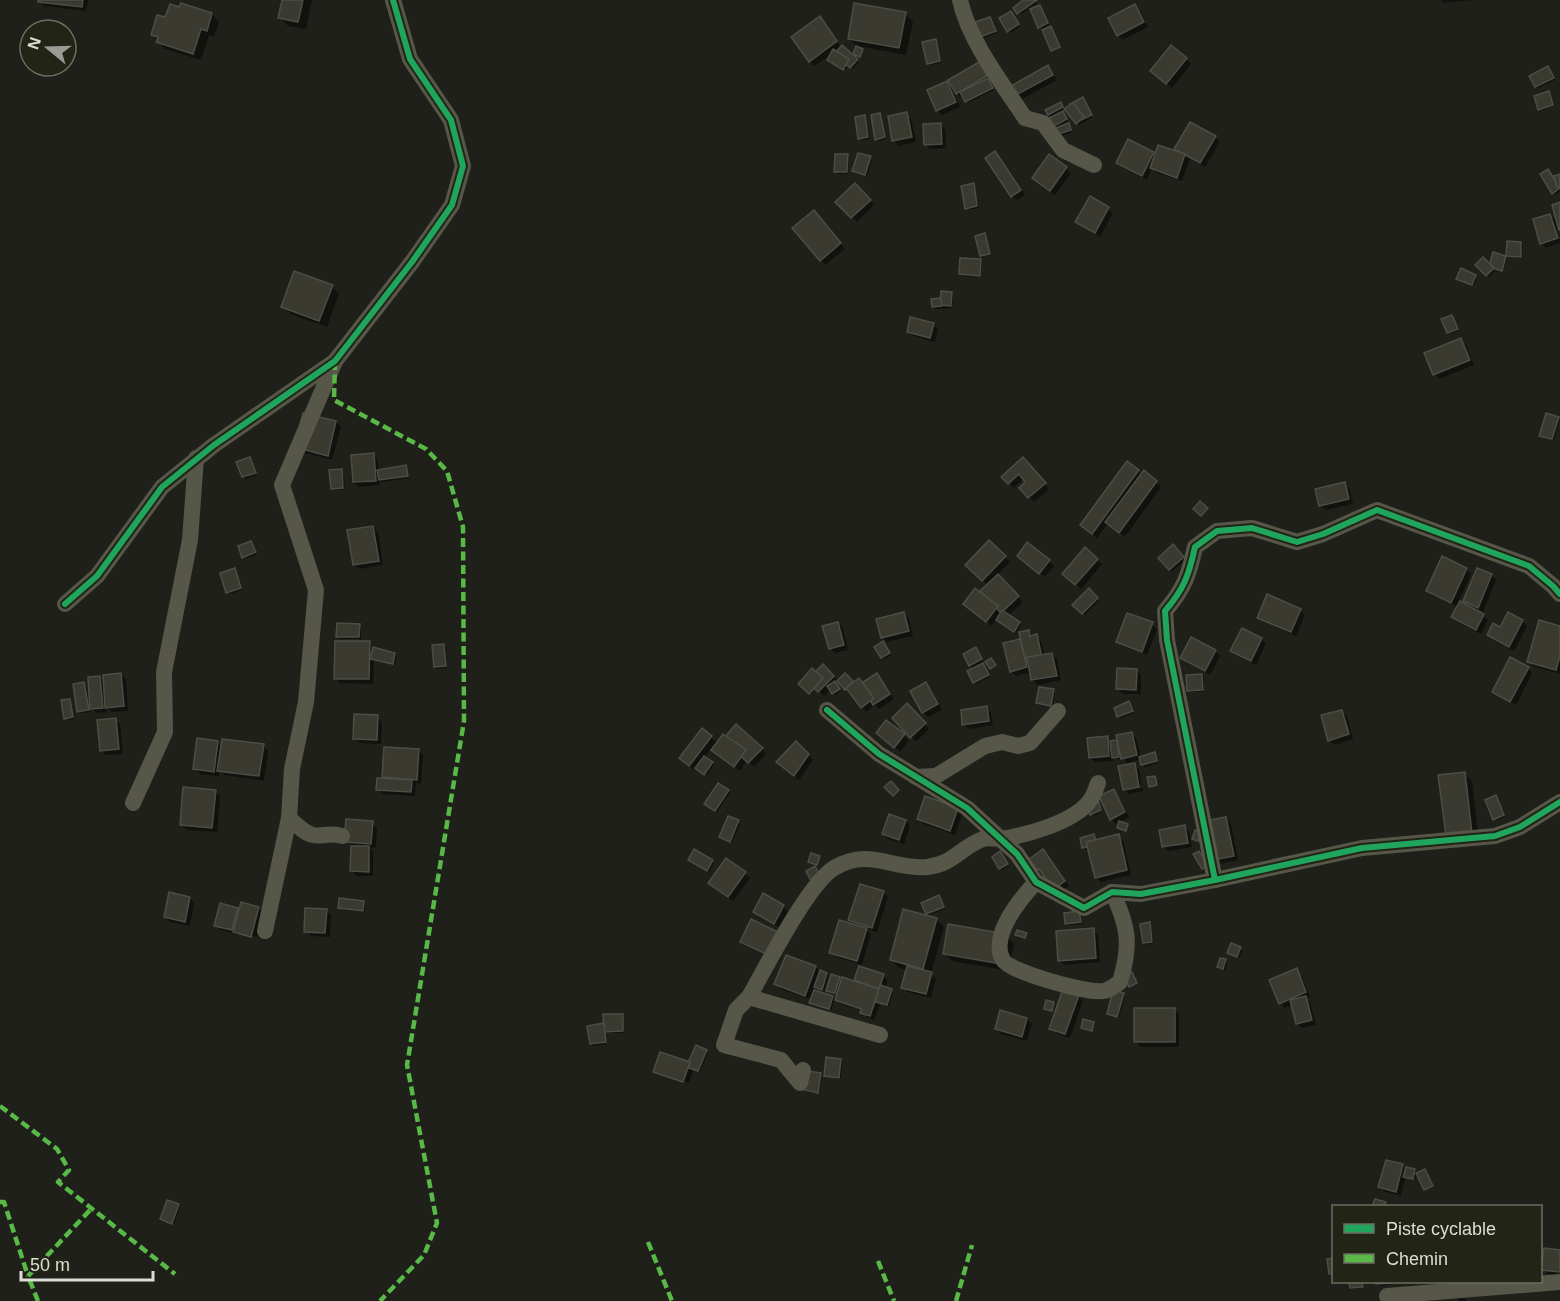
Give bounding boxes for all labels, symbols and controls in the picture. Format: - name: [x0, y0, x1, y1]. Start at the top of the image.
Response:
- north arrow: [18, 18, 78, 78]
- text: N: [24, 35, 44, 52]
- legend: [1332, 1205, 1542, 1283]
- text: Piste cyclable: [1386, 1219, 1496, 1239]
- scale bar: [21, 1244, 153, 1282]
- text: Chemin: [1386, 1249, 1448, 1269]
- text: 50 m: [30, 1255, 70, 1275]

